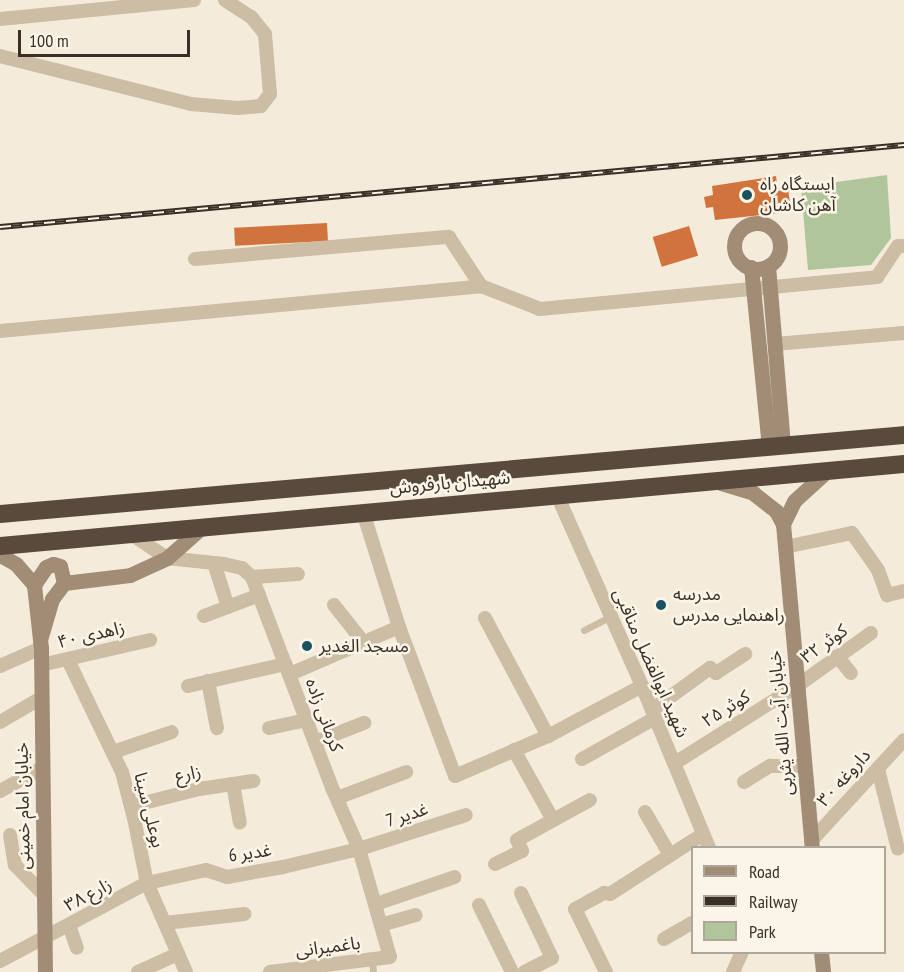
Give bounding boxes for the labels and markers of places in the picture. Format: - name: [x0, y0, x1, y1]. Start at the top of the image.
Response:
- place label: ایستگاه راه آهن کاشان: [760, 174, 836, 216]
- marker: ایستگاه راه آهن کاشان: [738, 186, 756, 204]
- place label: مدرسه راهنمایی مدرس: [673, 584, 785, 626]
- marker: مدرسه راهنمایی مدرس: [654, 598, 668, 612]
- place label: مسجد الغدیر: [319, 635, 409, 657]
- marker: مسجد الغدیر: [300, 639, 314, 653]

